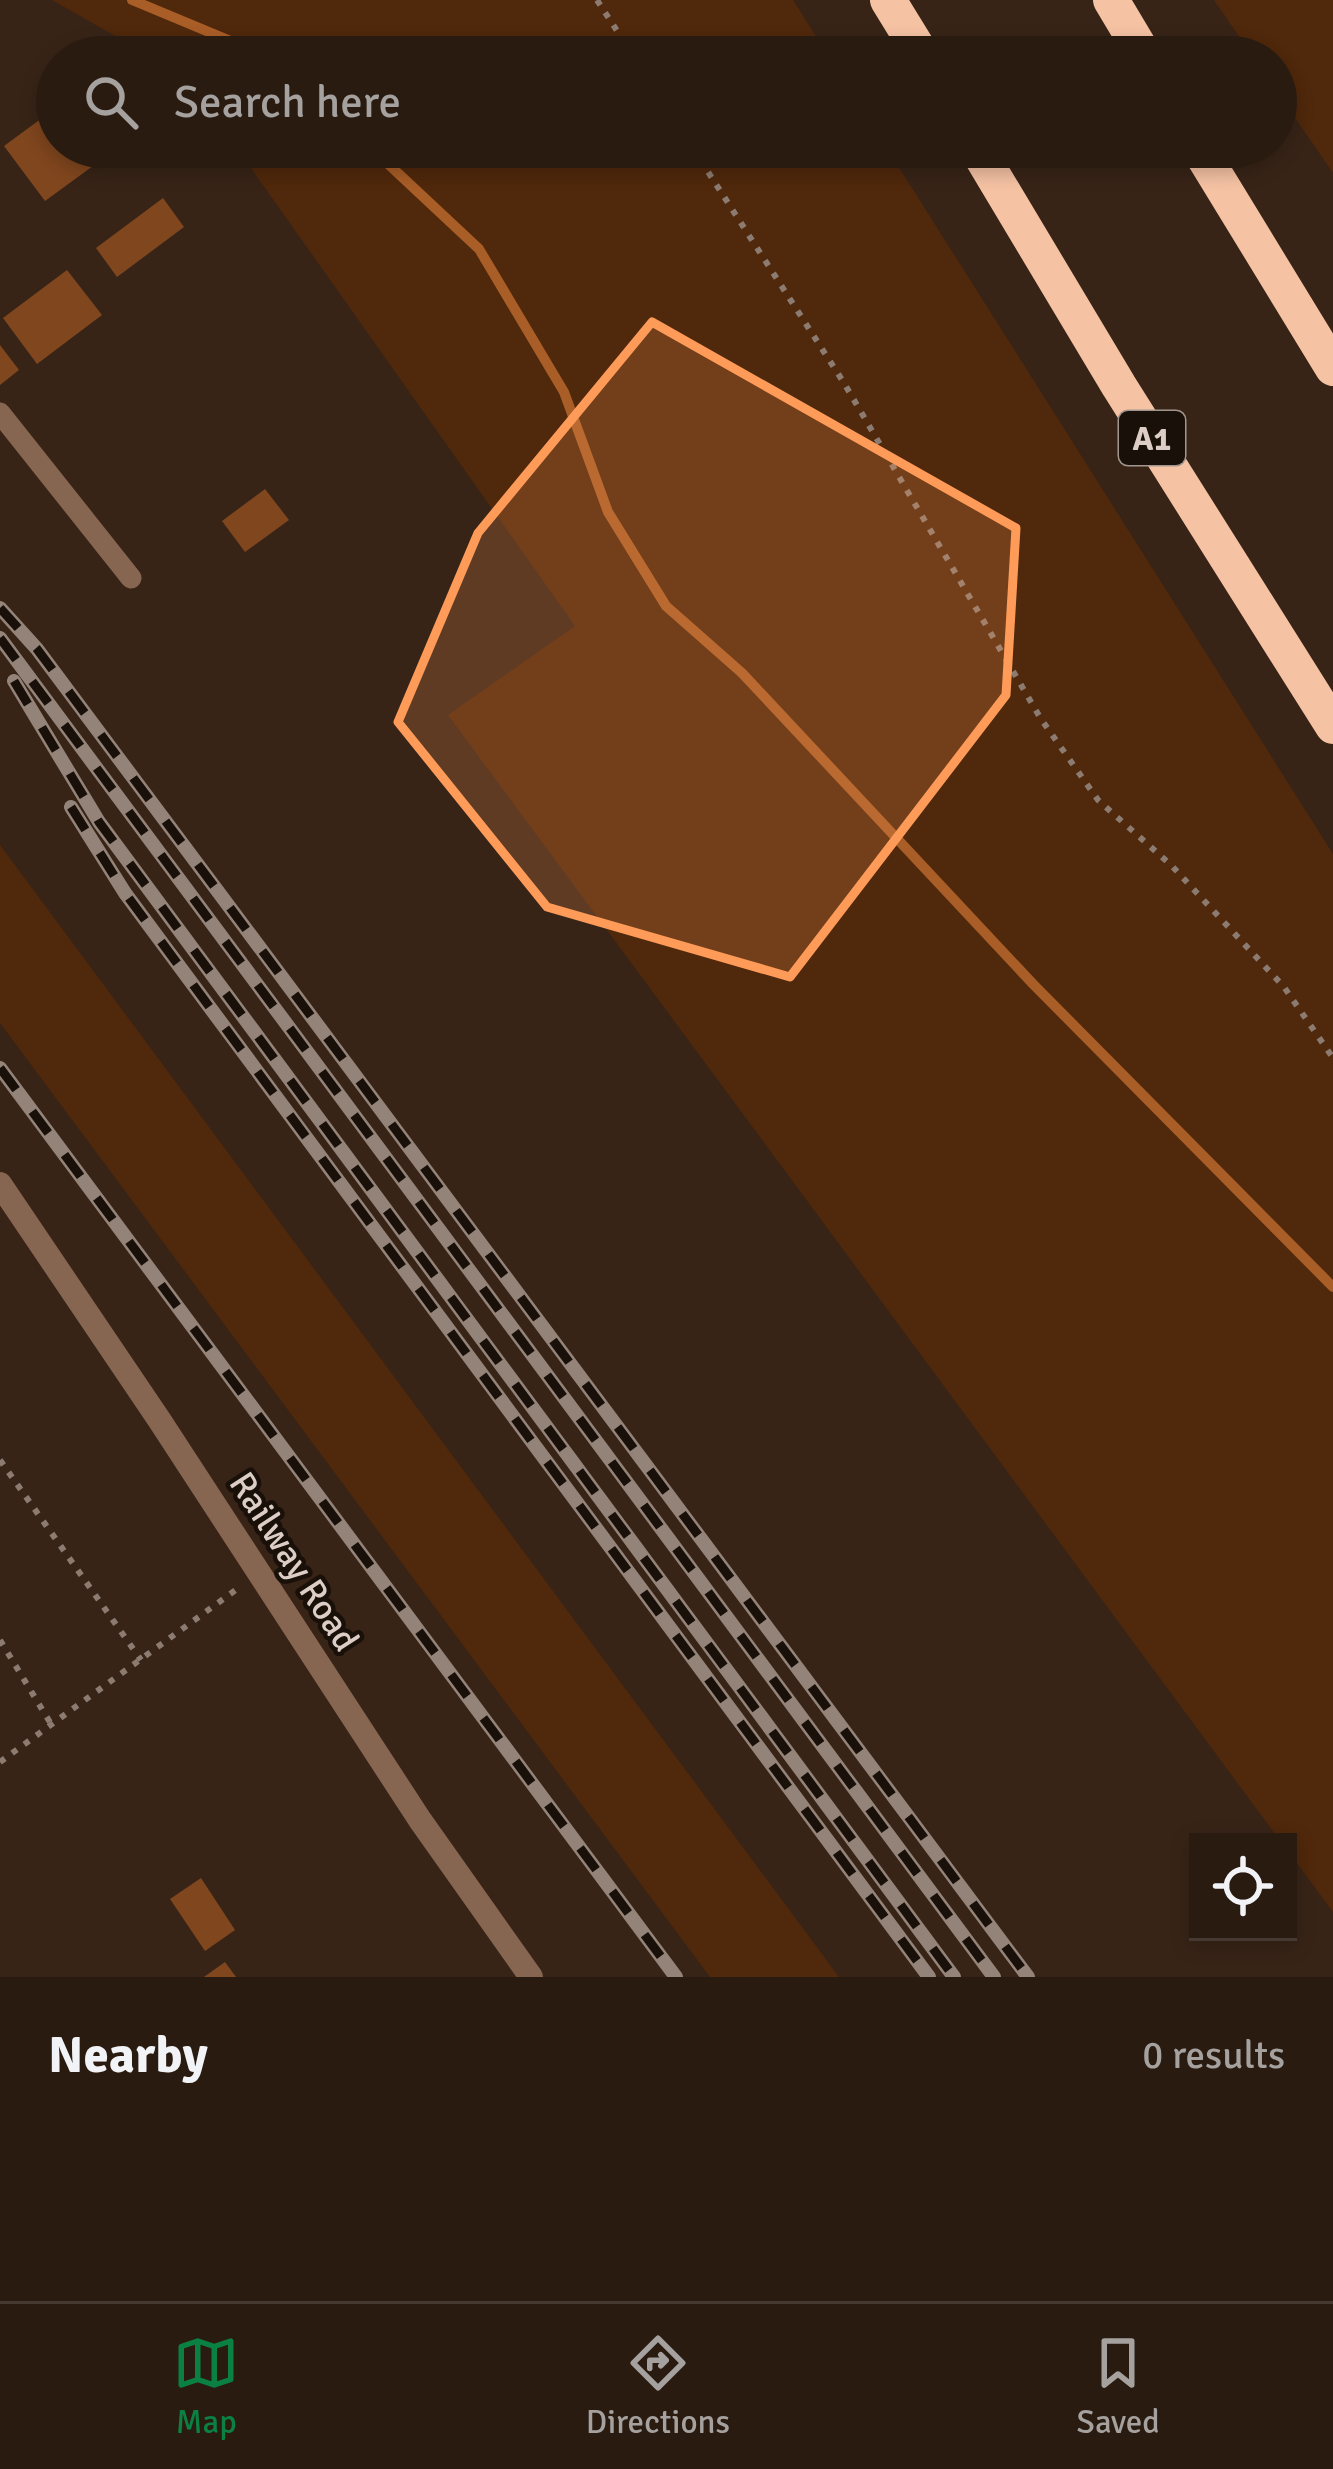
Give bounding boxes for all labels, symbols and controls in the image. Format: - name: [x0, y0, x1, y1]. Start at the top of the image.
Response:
- search box: [36, 36, 1297, 168]
- icon: search: [78, 69, 144, 135]
- text: Search here: [174, 75, 401, 130]
- road number: A1: [1119, 411, 1185, 465]
- street label: Railway Road: [219, 1464, 368, 1660]
- map controls: [1189, 1833, 1297, 1941]
- button: locate: [1189, 1833, 1297, 1941]
- text: Nearby: [48, 2024, 208, 2087]
- text: 0 results: [1142, 2031, 1285, 2079]
- tab: Map: [173, 2330, 239, 2443]
- tab: Directions: [586, 2330, 730, 2443]
- tab: Saved: [1077, 2330, 1160, 2443]

